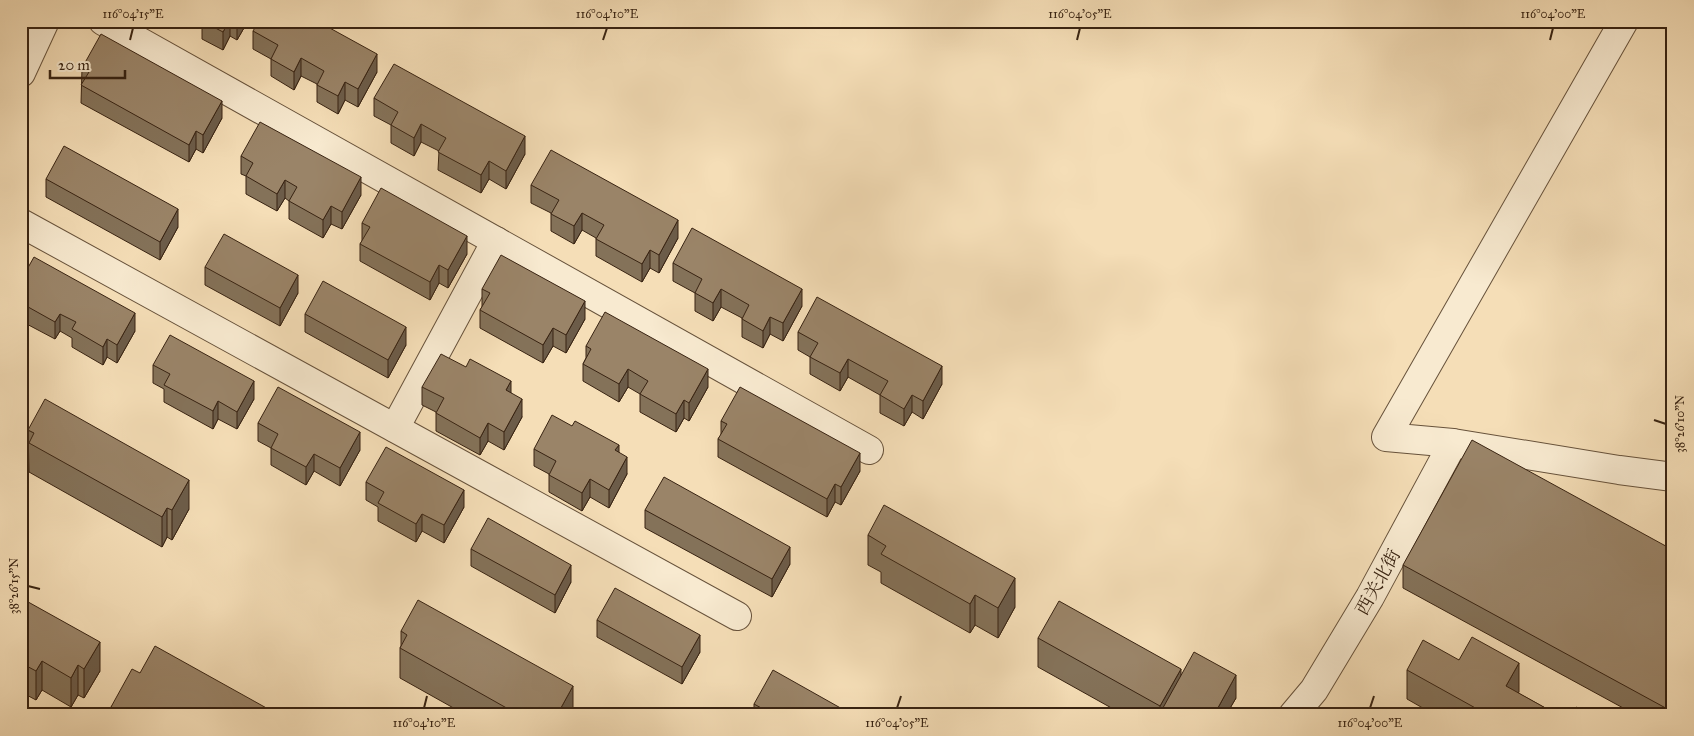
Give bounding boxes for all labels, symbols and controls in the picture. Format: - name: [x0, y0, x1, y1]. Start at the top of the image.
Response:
- text: 116°04'15"E: [102, 7, 164, 21]
- text: 116°04'10"E: [576, 7, 639, 21]
- text: 116°04'05"E: [1048, 7, 1112, 21]
- text: 116°04'00"E: [1521, 7, 1586, 21]
- scale bar: [50, 48, 125, 80]
- text: 20 m: [58, 56, 90, 74]
- text: 38°26'10"N: [1673, 395, 1687, 453]
- street label: 西关北街: [1351, 545, 1405, 619]
- text: 38°26'15"N: [7, 558, 21, 614]
- text: 116°04'10"E: [393, 716, 456, 730]
- text: 116°04'05"E: [865, 716, 929, 730]
- text: 116°04'00"E: [1338, 716, 1403, 730]

